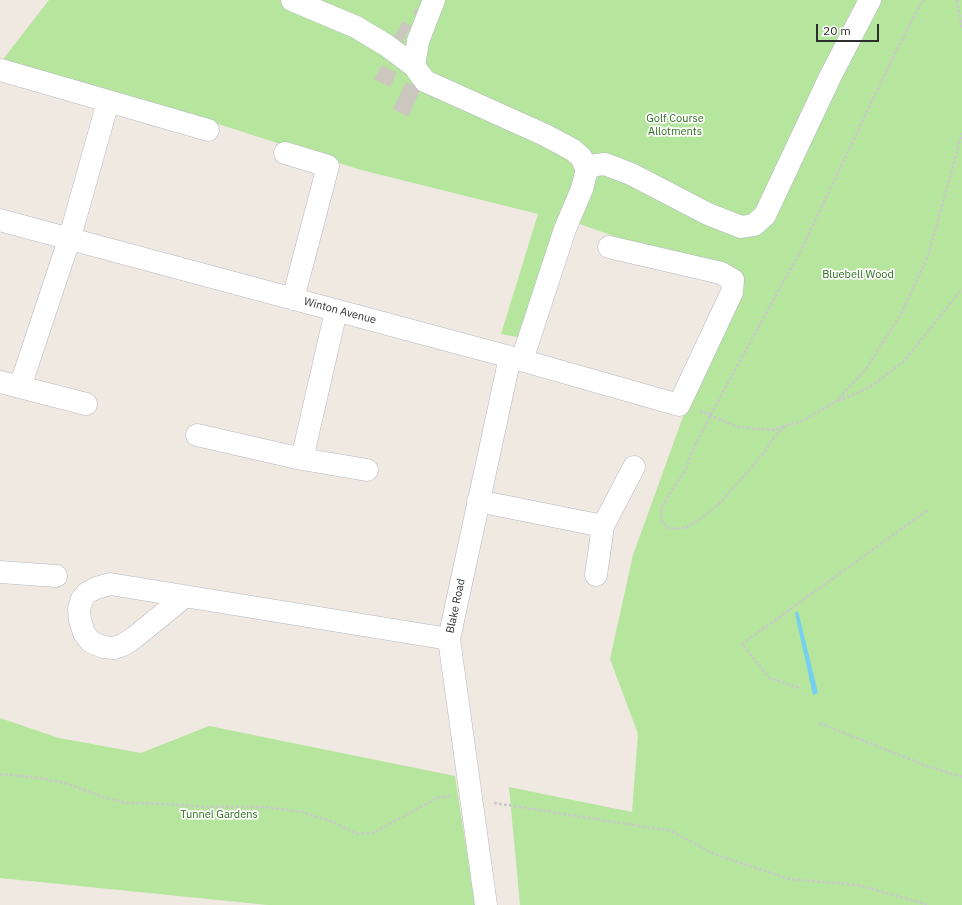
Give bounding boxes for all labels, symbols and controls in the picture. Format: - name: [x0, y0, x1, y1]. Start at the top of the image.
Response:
- scale bar: [818, 16, 881, 42]
- text: 20 m: [823, 23, 851, 38]
- park label: Golf Course Allotments: [646, 112, 704, 138]
- park label: Bluebell Wood: [822, 268, 894, 282]
- street label: Winton Avenue: [302, 295, 378, 327]
- street label: Blake Road: [444, 577, 468, 635]
- park label: Tunnel Gardens: [180, 808, 258, 822]

